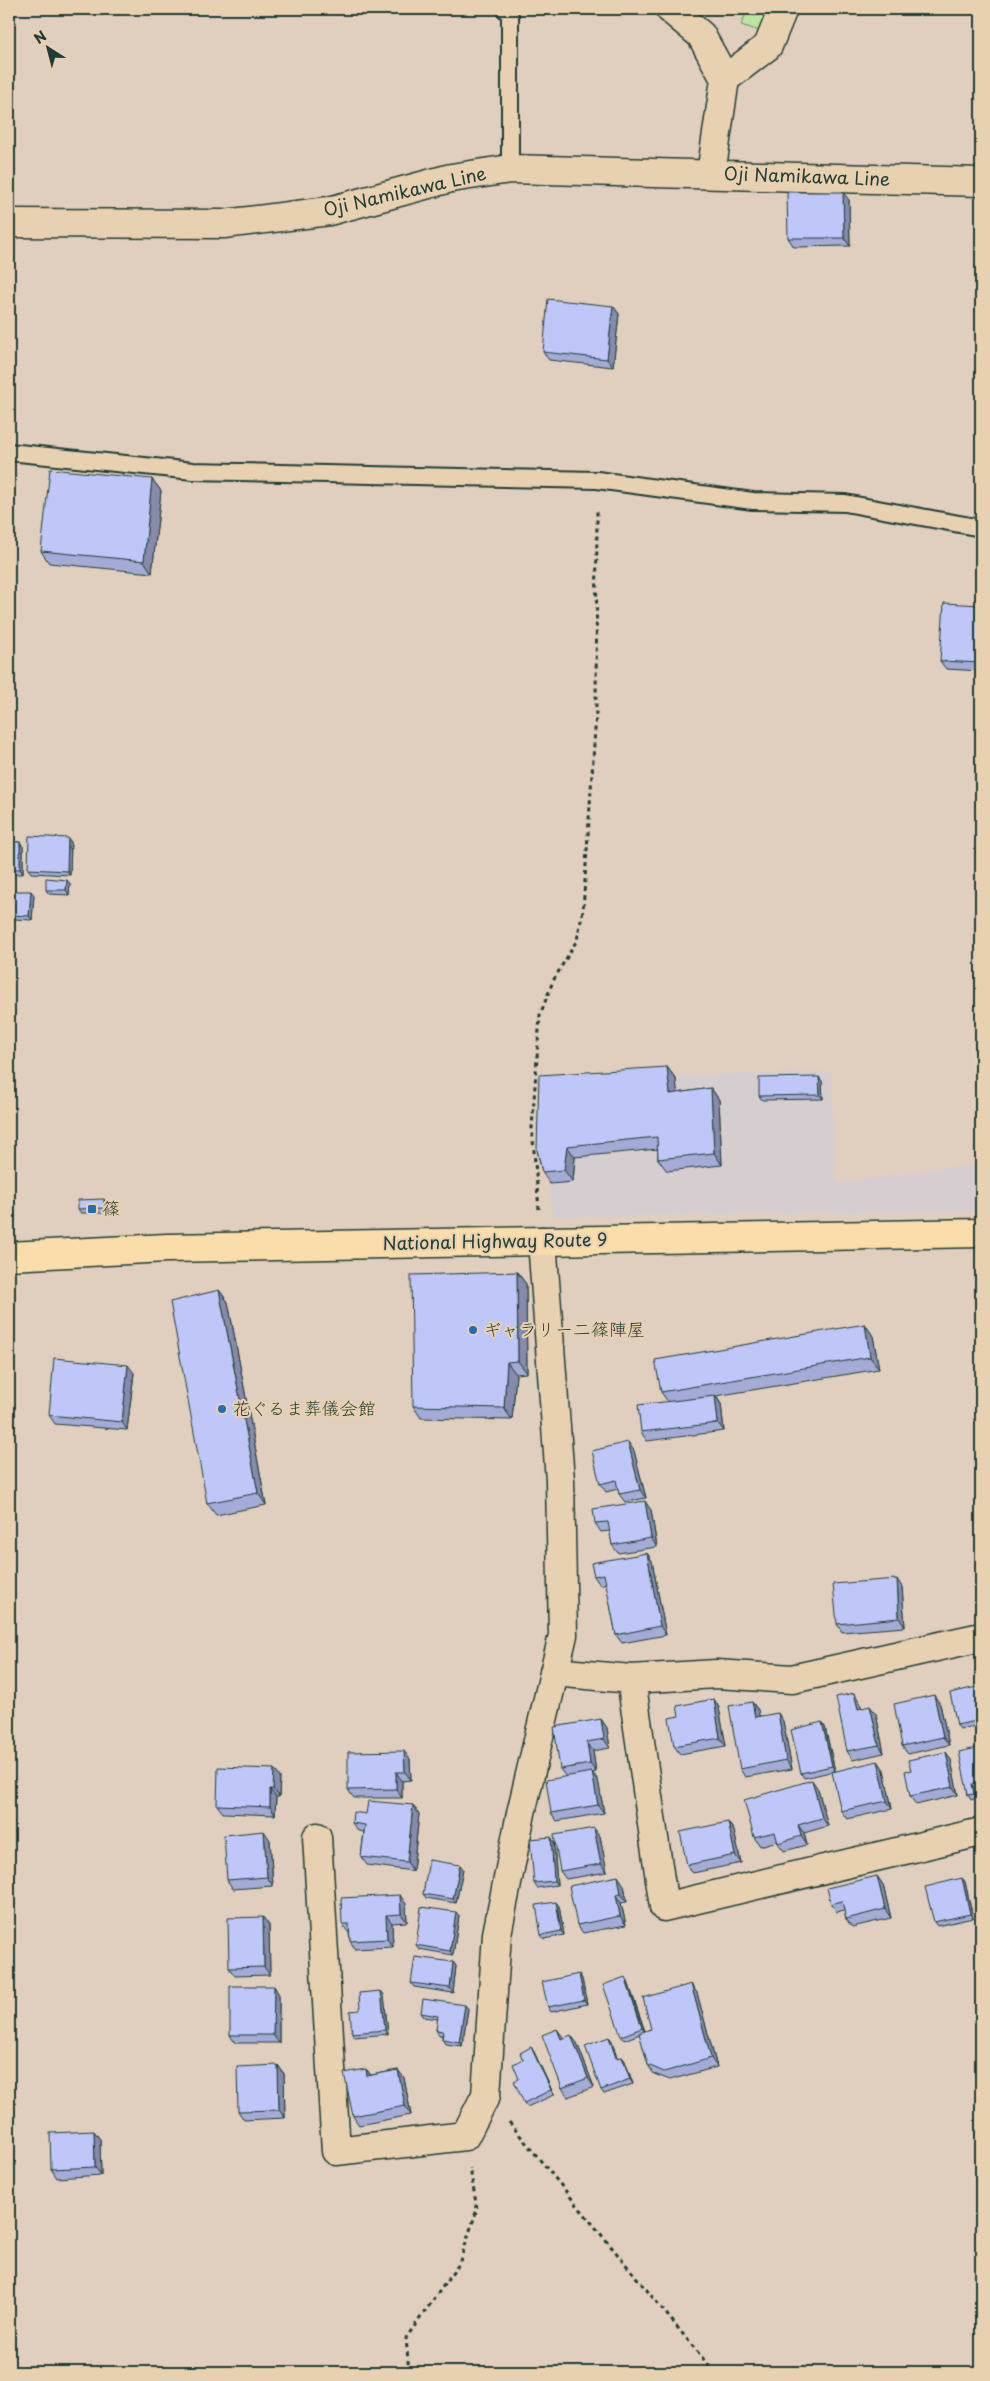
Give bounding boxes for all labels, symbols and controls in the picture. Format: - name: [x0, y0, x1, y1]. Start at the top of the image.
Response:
- north arrow: [22, 22, 72, 72]
- text: N: [29, 25, 51, 49]
- street label: Oji Namikawa Line: [321, 159, 489, 222]
- street label: Oji Namikawa Line: [723, 159, 891, 192]
- place label: 篠: [102, 1194, 120, 1221]
- marker: 篠: [86, 1203, 98, 1215]
- street label: National Highway Route 9: [382, 1225, 608, 1256]
- place label: ギャラリー二篠陣屋: [483, 1315, 645, 1342]
- marker: ギャラリー二篠陣屋: [467, 1324, 479, 1336]
- place label: 花ぐるま葬儀会館: [232, 1394, 376, 1421]
- marker: 花ぐるま葬儀会館: [216, 1403, 228, 1415]

